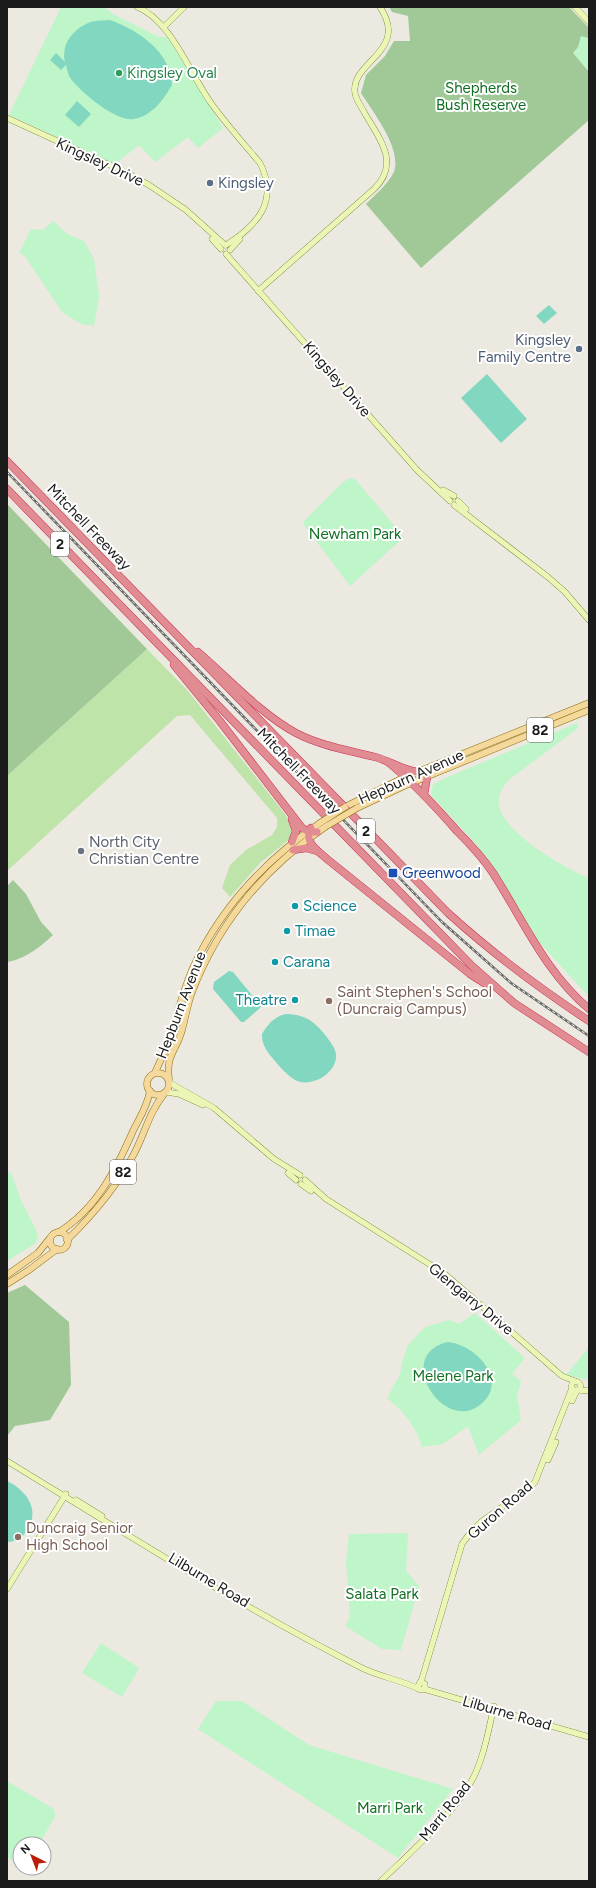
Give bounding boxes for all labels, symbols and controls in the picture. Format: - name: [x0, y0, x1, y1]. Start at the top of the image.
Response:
- place label: Kingsley Oval: [127, 64, 217, 82]
- marker: Kingsley Oval: [114, 68, 124, 78]
- park label: Shepherds Bush Reserve: [436, 79, 526, 114]
- street label: Kingsley Drive: [53, 134, 147, 190]
- place label: Kingsley: [218, 174, 274, 192]
- marker: Kingsley: [205, 178, 215, 188]
- place label: Kingsley Family Centre: [478, 331, 571, 366]
- street label: Kingsley Drive: [299, 337, 375, 421]
- marker: Kingsley Family Centre: [574, 344, 584, 354]
- street label: Mitchell Freeway: [43, 480, 135, 574]
- park label: Newham Park: [309, 525, 402, 543]
- road number: 2: [51, 532, 69, 556]
- road number: 82: [527, 718, 553, 742]
- street label: Mitchell Freeway: [253, 724, 345, 818]
- street label: Hepburn Avenue: [356, 746, 466, 808]
- road number: 2: [357, 819, 375, 843]
- place label: North City Christian Centre: [89, 833, 199, 868]
- marker: North City Christian Centre: [76, 846, 86, 856]
- place label: Greenwood: [402, 864, 481, 882]
- marker: Greenwood: [387, 867, 399, 879]
- place label: Science: [303, 897, 357, 915]
- marker: Science: [290, 901, 300, 911]
- place label: Timae: [295, 922, 335, 940]
- marker: Timae: [282, 926, 292, 936]
- street label: Hepburn Avenue: [152, 949, 210, 1061]
- place label: Carana: [283, 953, 330, 971]
- marker: Carana: [270, 957, 280, 967]
- place label: Saint Stephen's School (Duncraig Campus): [337, 983, 492, 1018]
- place label: Theatre: [236, 991, 287, 1009]
- marker: Theatre: [290, 995, 300, 1005]
- marker: Saint Stephen's School (Duncraig Campus): [324, 996, 334, 1006]
- road number: 82: [110, 1160, 136, 1184]
- street label: Glengarry Drive: [425, 1259, 517, 1339]
- park label: Melene Park: [412, 1367, 494, 1385]
- street label: Guron Road: [464, 1477, 536, 1543]
- place label: Duncraig Senior High School: [26, 1519, 133, 1554]
- marker: Duncraig Senior High School: [13, 1532, 23, 1542]
- street label: Lilburne Road: [165, 1549, 253, 1611]
- park label: Salata Park: [345, 1585, 419, 1603]
- street label: Lilburne Road: [460, 1692, 554, 1734]
- street label: Marri Road: [415, 1777, 475, 1845]
- park label: Marri Park: [357, 1799, 424, 1817]
- north arrow: [12, 1836, 52, 1876]
- text: N: [18, 1841, 33, 1857]

